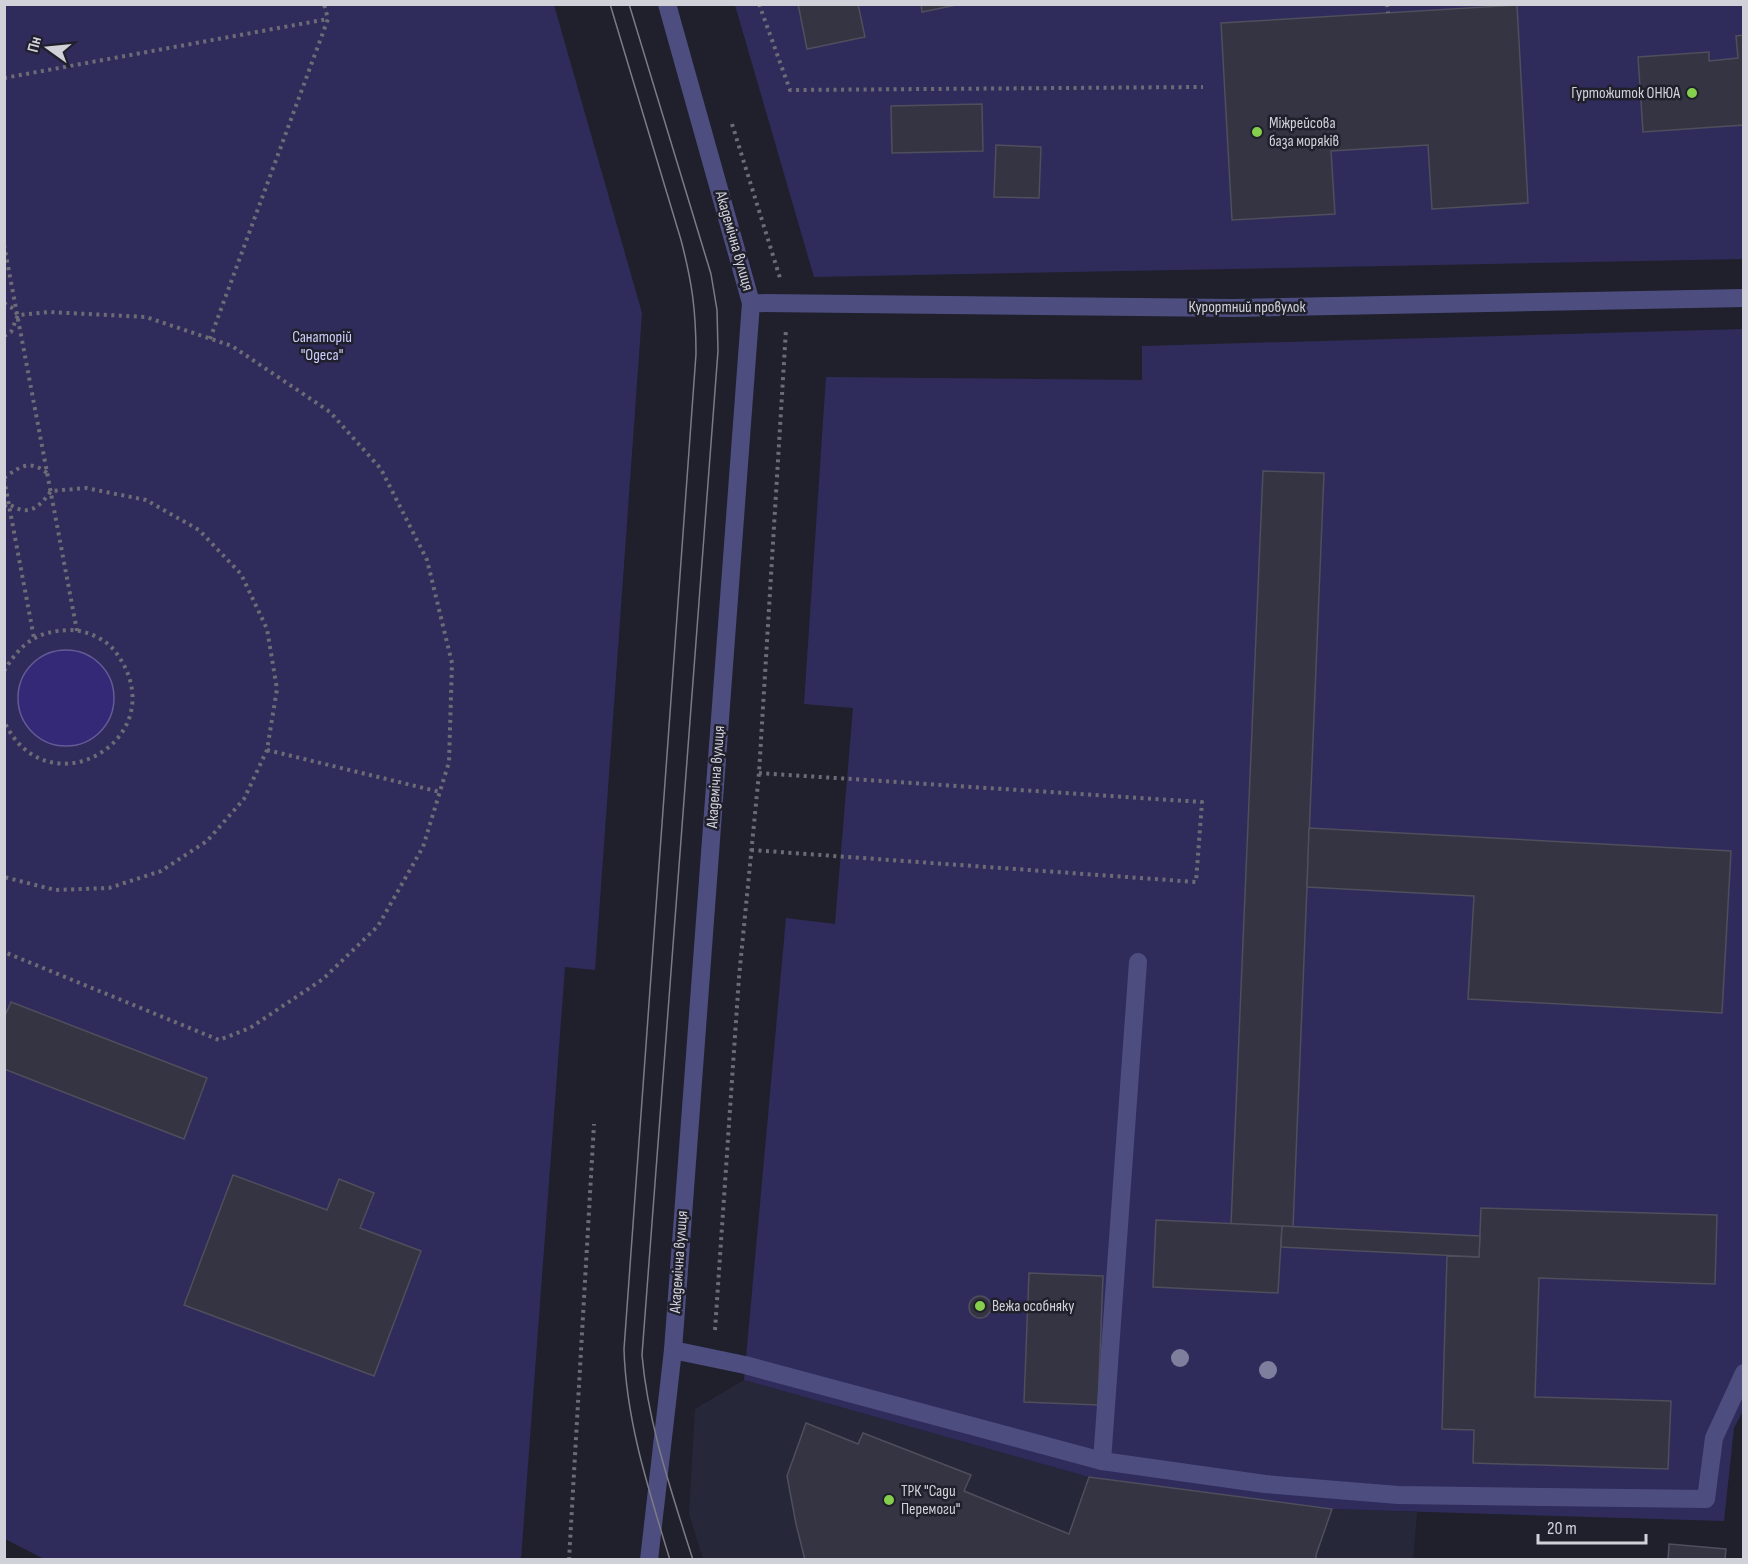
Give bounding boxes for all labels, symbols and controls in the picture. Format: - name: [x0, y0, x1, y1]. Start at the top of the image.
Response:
- north arrow: [18, 18, 78, 78]
- text: Пн: [24, 35, 46, 54]
- place label: Гуртожиток ОНЮА: [1571, 84, 1680, 103]
- marker: Гуртожиток ОНЮА: [1685, 86, 1699, 100]
- place label: Міжрейсова база моряків: [1269, 114, 1339, 151]
- marker: Міжрейсова база моряків: [1250, 125, 1264, 139]
- street label: Академічна вулиця: [710, 188, 757, 293]
- street label: Курортний провулок: [1188, 298, 1306, 317]
- park label: Санаторій "Одеса": [292, 328, 352, 365]
- street label: Академічна вулиця: [703, 725, 729, 830]
- street label: Академічна вулиця: [666, 1210, 692, 1315]
- place label: Вежа особняку: [992, 1297, 1074, 1316]
- marker: Вежа особняку: [973, 1299, 987, 1313]
- place label: ТРК "Сади Перемоги": [901, 1482, 960, 1519]
- marker: ТРК "Сади Перемоги": [882, 1493, 896, 1507]
- scale bar: [1538, 1507, 1646, 1545]
- text: 20 m: [1547, 1518, 1577, 1539]

